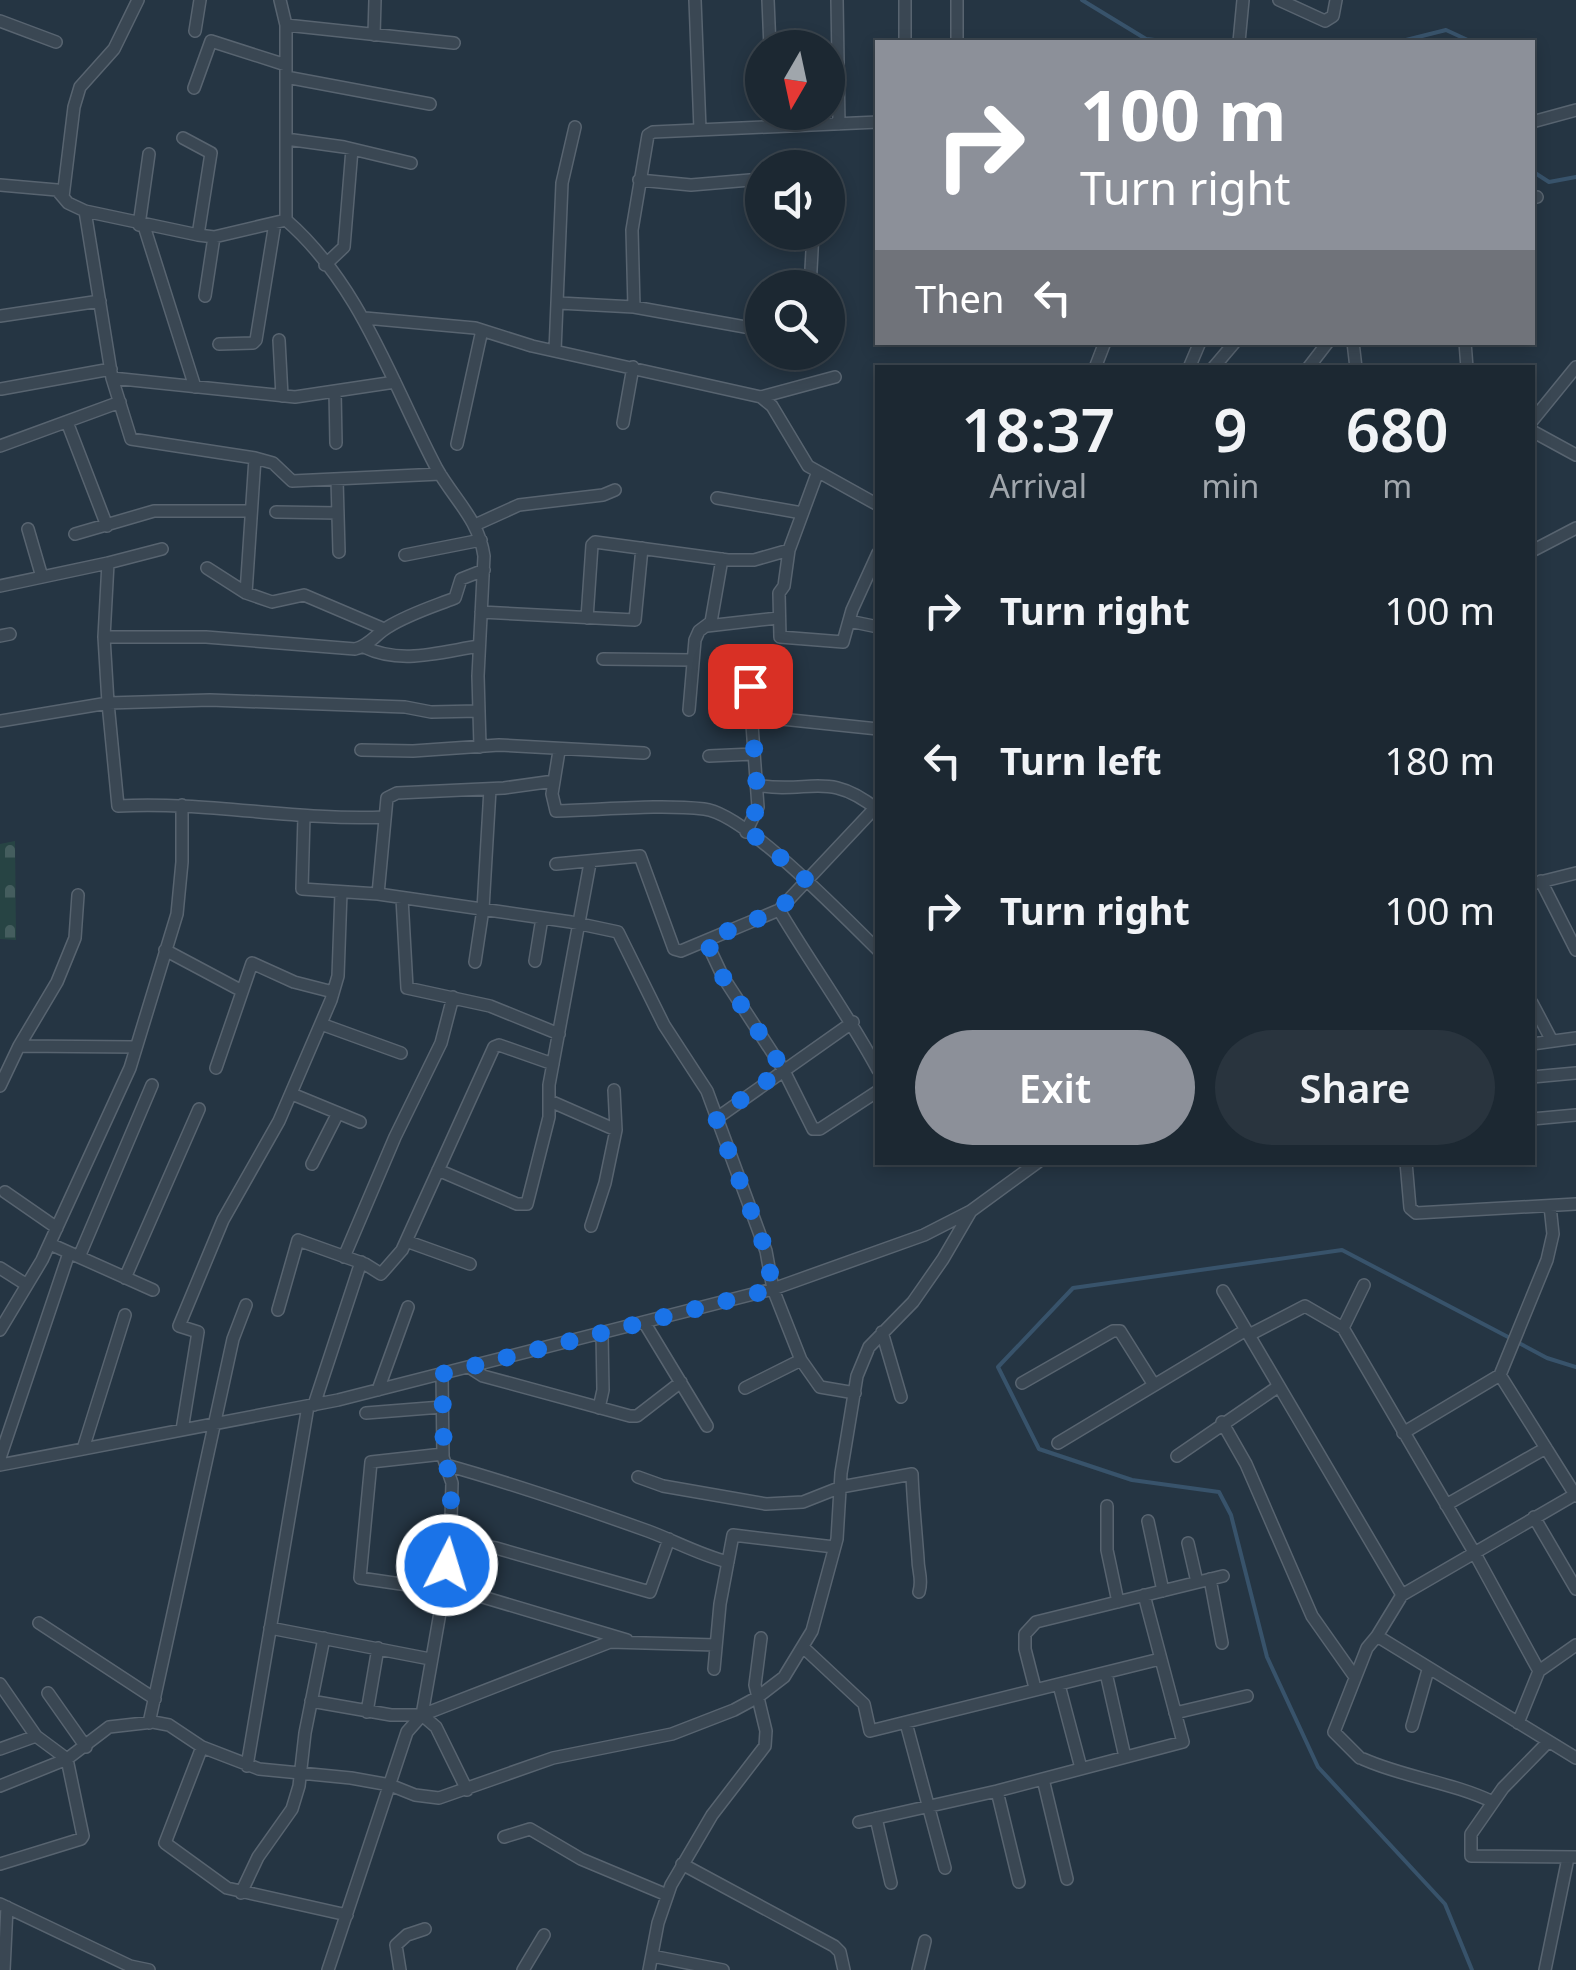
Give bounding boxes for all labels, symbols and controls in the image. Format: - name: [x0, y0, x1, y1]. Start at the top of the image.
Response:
- north arrow: [745, 30, 845, 130]
- map controls: [745, 30, 845, 370]
- text: 100 m: [1080, 66, 1287, 162]
- icon: right: [915, 80, 1045, 210]
- button: sound: [745, 150, 845, 250]
- text: Turn right: [1080, 157, 1291, 218]
- button: search: [745, 270, 845, 370]
- icon: left: [1025, 270, 1080, 325]
- text: Then: [915, 272, 1005, 324]
- text: 18:37: [961, 388, 1115, 470]
- text: 9: [1213, 388, 1248, 470]
- text: 680: [1346, 388, 1449, 470]
- text: Arrival: [989, 464, 1087, 507]
- text: min: [1201, 464, 1259, 507]
- text: m: [1382, 464, 1412, 507]
- icon: right: [915, 583, 970, 638]
- text: Turn right: [1000, 584, 1190, 636]
- text: 100 m: [1384, 584, 1495, 636]
- pin: [708, 644, 793, 729]
- icon: arrive: [723, 659, 778, 714]
- icon: left: [915, 733, 970, 788]
- text: Turn left: [1000, 734, 1162, 786]
- text: 180 m: [1384, 734, 1495, 786]
- icon: right: [915, 883, 970, 938]
- text: Turn right: [1000, 884, 1190, 936]
- text: 100 m: [1384, 884, 1495, 936]
- button: Exit: [915, 1030, 1195, 1145]
- button: Share: [1215, 1030, 1495, 1145]
- position arrow: [395, 1513, 499, 1617]

